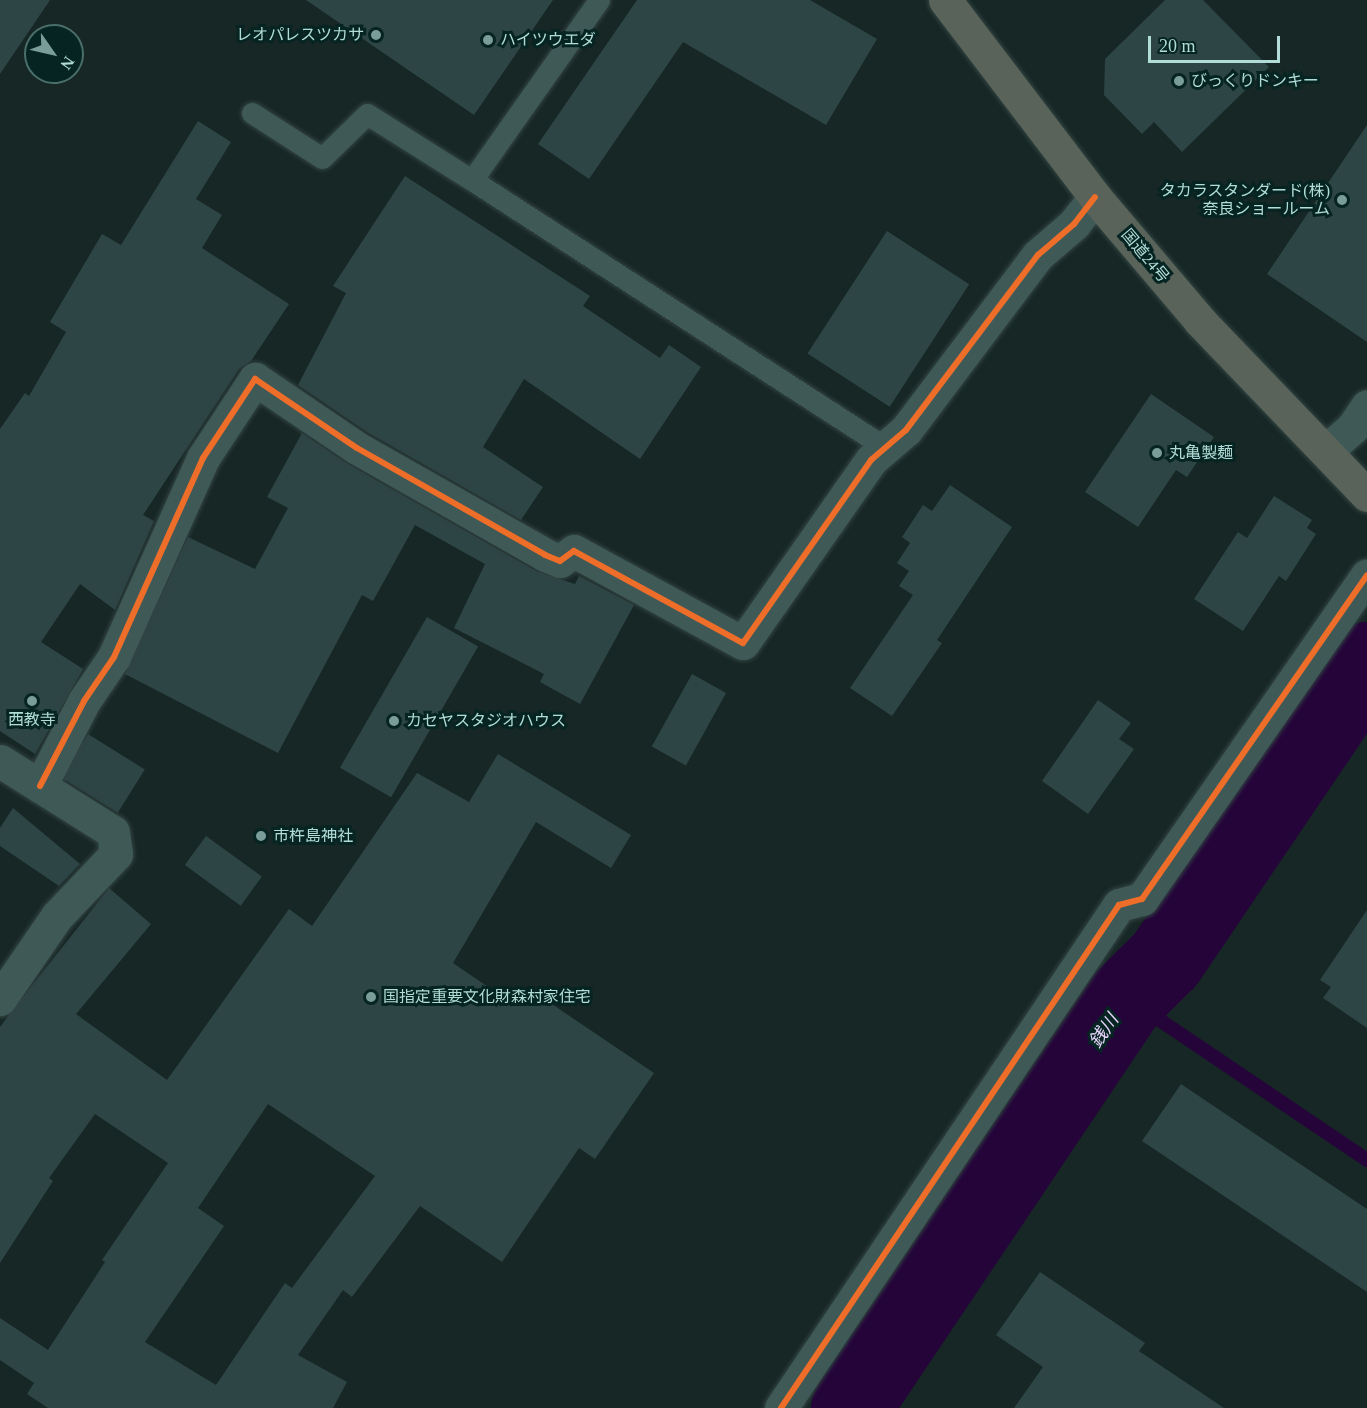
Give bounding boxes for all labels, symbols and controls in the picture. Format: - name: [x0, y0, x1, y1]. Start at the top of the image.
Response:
- north arrow: [24, 24, 84, 84]
- scale bar: [1151, 24, 1283, 62]
- place label: レオパレスツカサ: [236, 25, 364, 45]
- marker: レオパレスツカサ: [369, 28, 383, 42]
- place label: ハイツウエダ: [500, 30, 596, 50]
- marker: ハイツウエダ: [481, 33, 495, 47]
- text: 20 m: [1159, 36, 1196, 56]
- text: N: [57, 54, 78, 73]
- place label: びっくりドンキー: [1191, 71, 1319, 91]
- marker: びっくりドンキー: [1172, 74, 1186, 88]
- place label: タカラスタンダード(株) 奈良ショールーム: [1159, 181, 1330, 219]
- marker: タカラスタンダード(株) 奈良ショールーム: [1335, 193, 1349, 207]
- street label: 国道24号: [1117, 225, 1173, 287]
- place label: 丸亀製麺: [1169, 443, 1233, 463]
- marker: 丸亀製麺: [1150, 446, 1164, 460]
- marker: 西教寺: [25, 694, 39, 708]
- place label: 西教寺: [8, 710, 56, 730]
- place label: カセヤスタジオハウス: [406, 711, 566, 731]
- marker: カセヤスタジオハウス: [387, 714, 401, 728]
- place label: 市杵島神社: [273, 826, 353, 846]
- marker: 市杵島神社: [254, 829, 268, 843]
- place label: 国指定重要文化財森村家住宅: [383, 987, 591, 1007]
- marker: 国指定重要文化財森村家住宅: [364, 990, 378, 1004]
- water label: 銭川: [1085, 1010, 1123, 1052]

